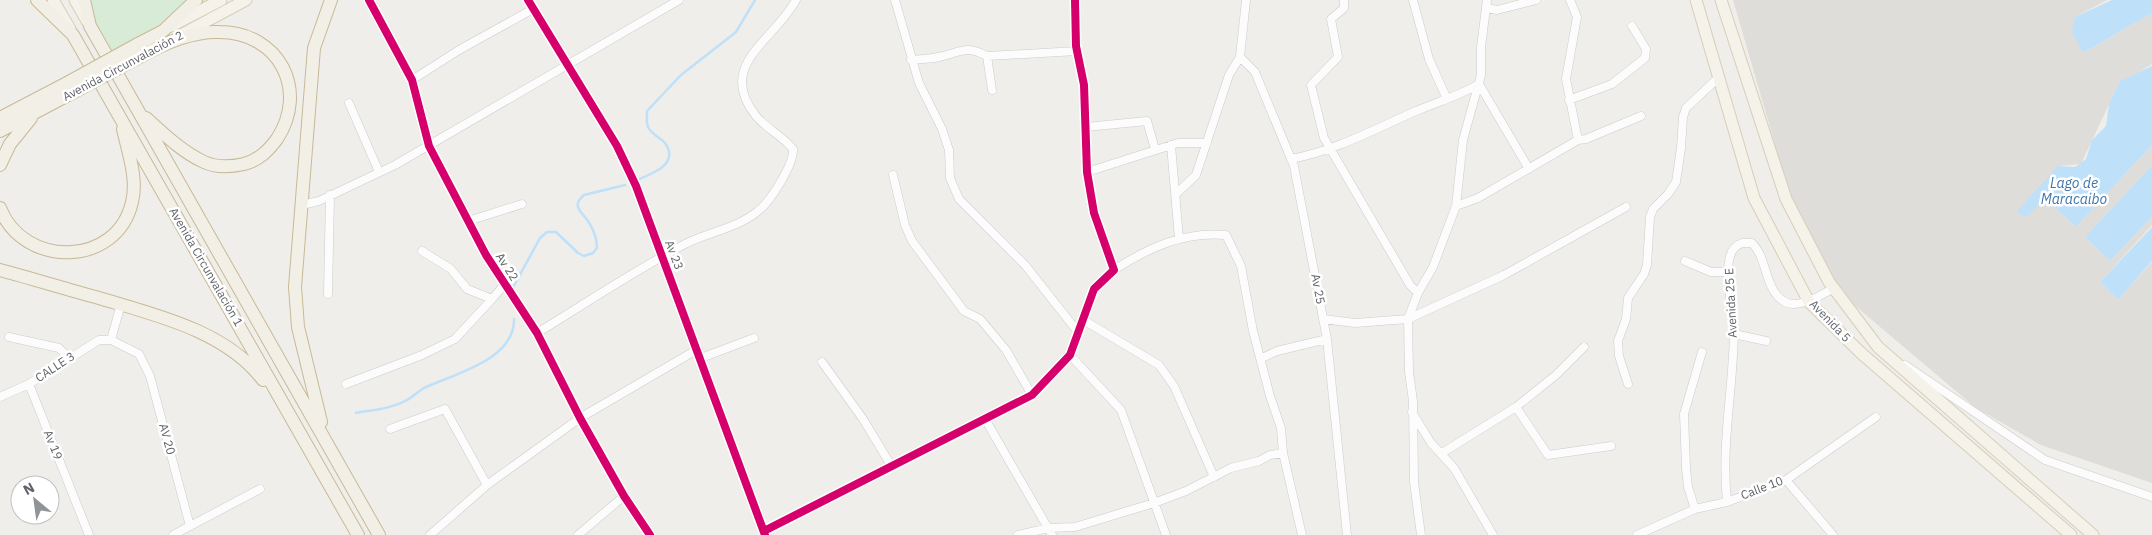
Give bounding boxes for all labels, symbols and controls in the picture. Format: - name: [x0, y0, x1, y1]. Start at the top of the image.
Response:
- street label: Avenida Circunvalación 2: [60, 27, 186, 104]
- water label: Lago de Maracaibo: [2041, 174, 2108, 208]
- street label: Avenida Circunvalación 1: [166, 205, 247, 329]
- street label: Av 23: [662, 238, 687, 272]
- street label: Av 22: [493, 250, 522, 284]
- street label: Avenida 25 E: [1721, 268, 1740, 338]
- street label: Av 25: [1308, 272, 1329, 305]
- street label: Avenida 5: [1807, 296, 1854, 345]
- street label: CALLE 3: [32, 348, 77, 385]
- street label: AV 20: [156, 422, 179, 456]
- street label: Av 19: [41, 428, 66, 462]
- street label: Calle 10: [1739, 473, 1785, 502]
- north arrow: [10, 475, 60, 525]
- text: N: [20, 478, 37, 499]

